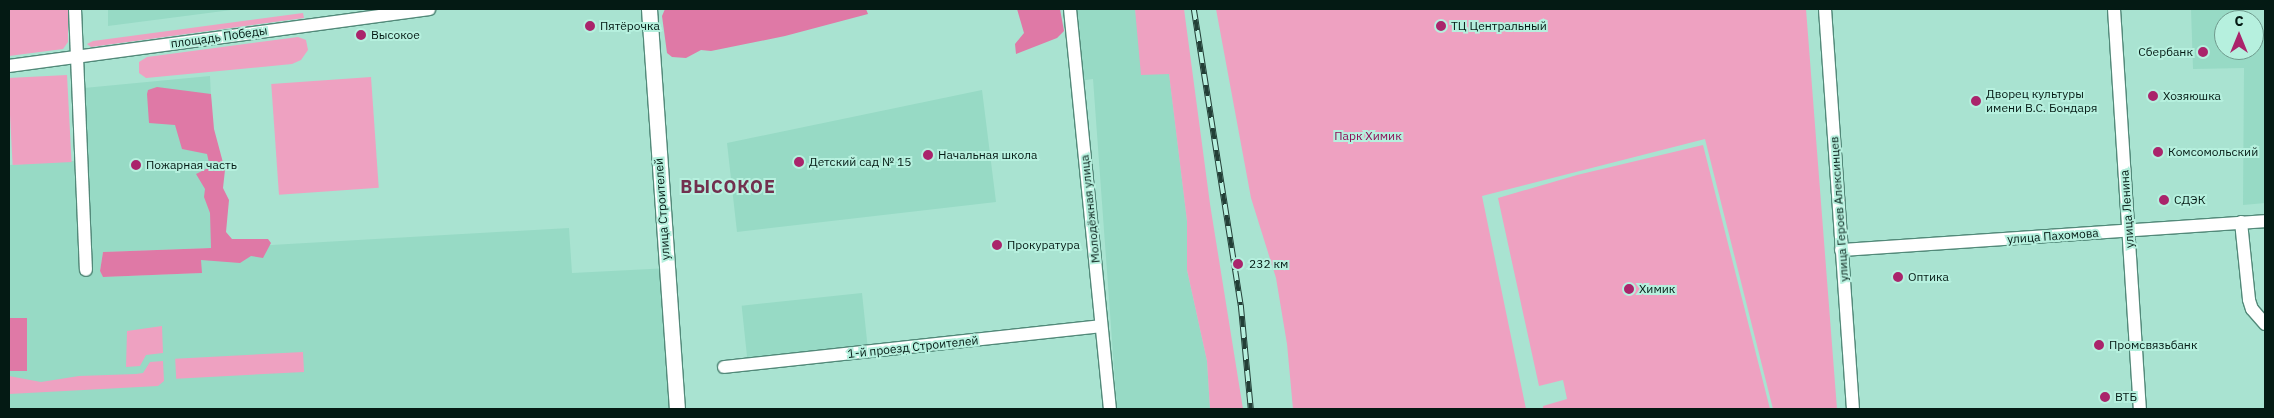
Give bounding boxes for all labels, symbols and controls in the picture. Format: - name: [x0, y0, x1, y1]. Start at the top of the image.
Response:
- north arrow: [2214, 10, 2264, 60]
- text: С: [2234, 12, 2244, 30]
- place label: Пятёрочка: [600, 19, 660, 33]
- place label: ТЦ Центральный: [1451, 19, 1547, 33]
- marker: Пятёрочка: [584, 20, 596, 32]
- marker: ТЦ Центральный: [1435, 20, 1447, 32]
- street label: площадь Победы: [170, 23, 268, 51]
- place label: Высокое: [371, 28, 420, 42]
- marker: Высокое: [355, 29, 367, 41]
- place label: Сбербанк: [2138, 45, 2193, 59]
- marker: Сбербанк: [2197, 46, 2209, 58]
- place label: Дворец культуры имени В.С. Бондаря: [1986, 87, 2097, 115]
- place label: Хозяюшка: [2163, 89, 2221, 103]
- marker: Хозяюшка: [2147, 90, 2159, 102]
- marker: Дворец культуры имени В.С. Бондаря: [1970, 95, 1982, 107]
- park label: Парк Химик: [1334, 129, 1402, 143]
- street label: улица Героев Алексинцев: [1827, 136, 1851, 282]
- place label: Комсомольский: [2168, 145, 2258, 159]
- marker: Комсомольский: [2152, 146, 2164, 158]
- place label: Начальная школа: [938, 148, 1037, 162]
- marker: Начальная школа: [922, 149, 934, 161]
- street label: Молодёжная улица: [1077, 154, 1103, 264]
- place label: Детский сад № 15: [809, 155, 911, 169]
- marker: Детский сад № 15: [793, 156, 805, 168]
- street label: улица Строителей: [651, 157, 673, 261]
- place label: Пожарная часть: [146, 158, 237, 172]
- marker: Пожарная часть: [130, 159, 142, 171]
- street label: улица Ленина: [2117, 169, 2137, 249]
- district label: ВЫСОКОЕ: [679, 176, 777, 198]
- place label: СДЭК: [2174, 193, 2206, 207]
- marker: СДЭК: [2158, 194, 2170, 206]
- street label: улица Пахомова: [2007, 226, 2099, 246]
- place label: Прокуратура: [1007, 238, 1080, 252]
- marker: Прокуратура: [991, 239, 1003, 251]
- marker: 232 км: [1231, 257, 1245, 271]
- place label: 232 км: [1249, 257, 1288, 271]
- place label: Оптика: [1908, 270, 1949, 284]
- marker: Оптика: [1892, 271, 1904, 283]
- place label: Химик: [1639, 282, 1675, 296]
- marker: Химик: [1623, 283, 1635, 295]
- street label: 1-й проезд Строителей: [847, 333, 979, 361]
- place label: Промсвязьбанк: [2109, 338, 2198, 352]
- marker: Промсвязьбанк: [2093, 339, 2105, 351]
- place label: ВТБ: [2115, 390, 2137, 404]
- marker: ВТБ: [2099, 391, 2111, 403]

